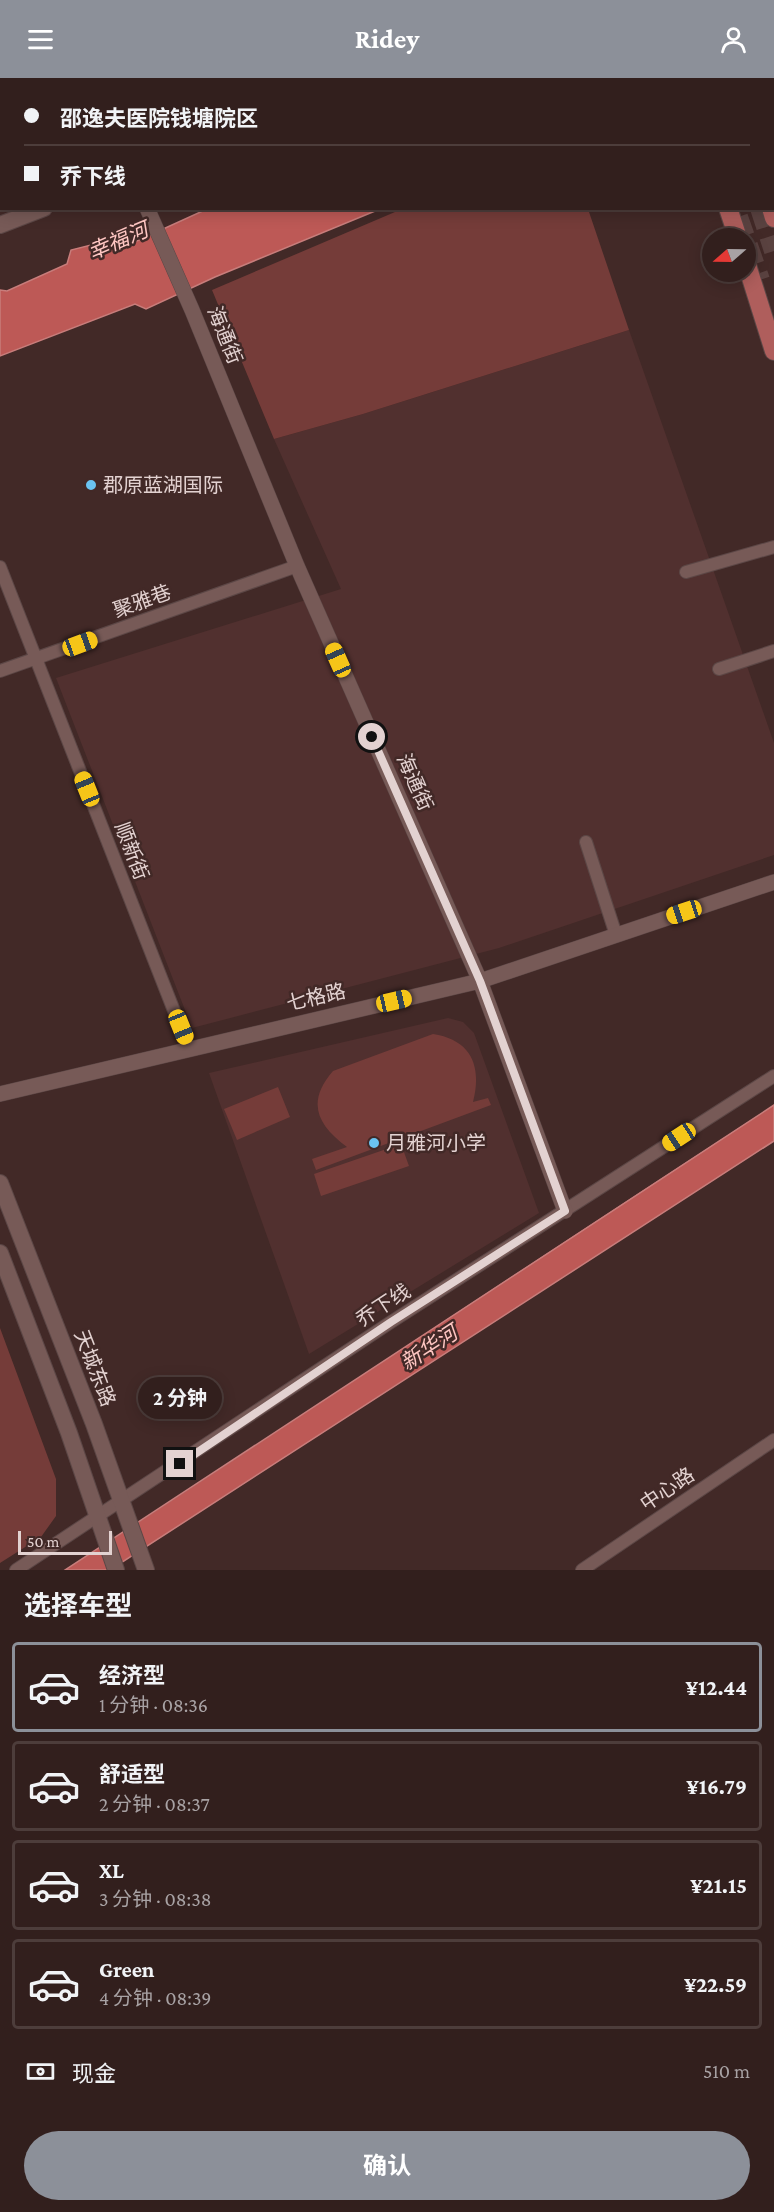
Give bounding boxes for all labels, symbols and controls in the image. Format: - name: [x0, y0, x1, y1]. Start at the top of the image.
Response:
- icon: menu: [24, 23, 57, 56]
- icon: person: [717, 23, 750, 56]
- text: Ridey: [355, 24, 419, 54]
- text: 邵逸夫医院钱塘院区: [60, 106, 258, 131]
- text: 乔下线: [60, 164, 126, 189]
- water label: 幸福河: [84, 216, 155, 264]
- north arrow: [702, 228, 756, 282]
- map controls: [702, 228, 756, 282]
- street label: 海通街: [204, 303, 246, 367]
- place label: 郡原蓝湖国际: [103, 474, 223, 496]
- marker: 郡原蓝湖国际: [84, 478, 98, 492]
- street label: 聚雅巷: [110, 580, 174, 622]
- car: [60, 629, 100, 659]
- car: [322, 640, 354, 680]
- route start: [358, 723, 385, 750]
- street label: 海通街: [393, 750, 437, 814]
- car: [72, 769, 102, 809]
- street label: 顺新街: [111, 819, 153, 883]
- car: [664, 898, 704, 926]
- street label: 七格路: [284, 980, 348, 1014]
- car: [374, 988, 414, 1014]
- car: [166, 1007, 196, 1047]
- car: [659, 1120, 699, 1154]
- place label: 月雅河小学: [386, 1132, 486, 1154]
- marker: 月雅河小学: [367, 1136, 381, 1150]
- street label: 乔下线: [352, 1279, 414, 1331]
- water label: 新华河: [396, 1319, 465, 1375]
- street label: 天城东路: [70, 1327, 120, 1409]
- callout: 2 分钟: [138, 1377, 222, 1419]
- text: 2 分钟: [153, 1387, 207, 1409]
- route end: [166, 1450, 193, 1477]
- street label: 中心路: [636, 1463, 698, 1515]
- scale bar: [18, 1528, 112, 1556]
- text: 50 m: [27, 1533, 59, 1550]
- text: 选择车型: [24, 1591, 132, 1621]
- icon: car: [27, 1660, 81, 1714]
- text: 经济型: [99, 1663, 165, 1688]
- text: ¥12.44: [685, 1675, 747, 1700]
- text: 1 分钟 · 08:36: [99, 1694, 208, 1716]
- icon: car: [27, 1759, 81, 1813]
- text: 舒适型: [99, 1762, 165, 1787]
- text: ¥16.79: [686, 1774, 747, 1799]
- text: 2 分钟 · 08:37: [99, 1793, 210, 1815]
- icon: car: [27, 1858, 81, 1912]
- text: XL: [99, 1858, 124, 1883]
- text: ¥21.15: [690, 1873, 747, 1898]
- text: 3 分钟 · 08:38: [99, 1888, 211, 1910]
- icon: car: [27, 1957, 81, 2011]
- text: Green: [99, 1957, 155, 1982]
- text: ¥22.59: [684, 1972, 747, 1997]
- text: 4 分钟 · 08:39: [99, 1987, 211, 2009]
- icon: cash: [24, 2055, 57, 2088]
- text: 510 m: [703, 2060, 750, 2082]
- text: 现金: [72, 2061, 116, 2086]
- button: 确认: [24, 2131, 750, 2200]

